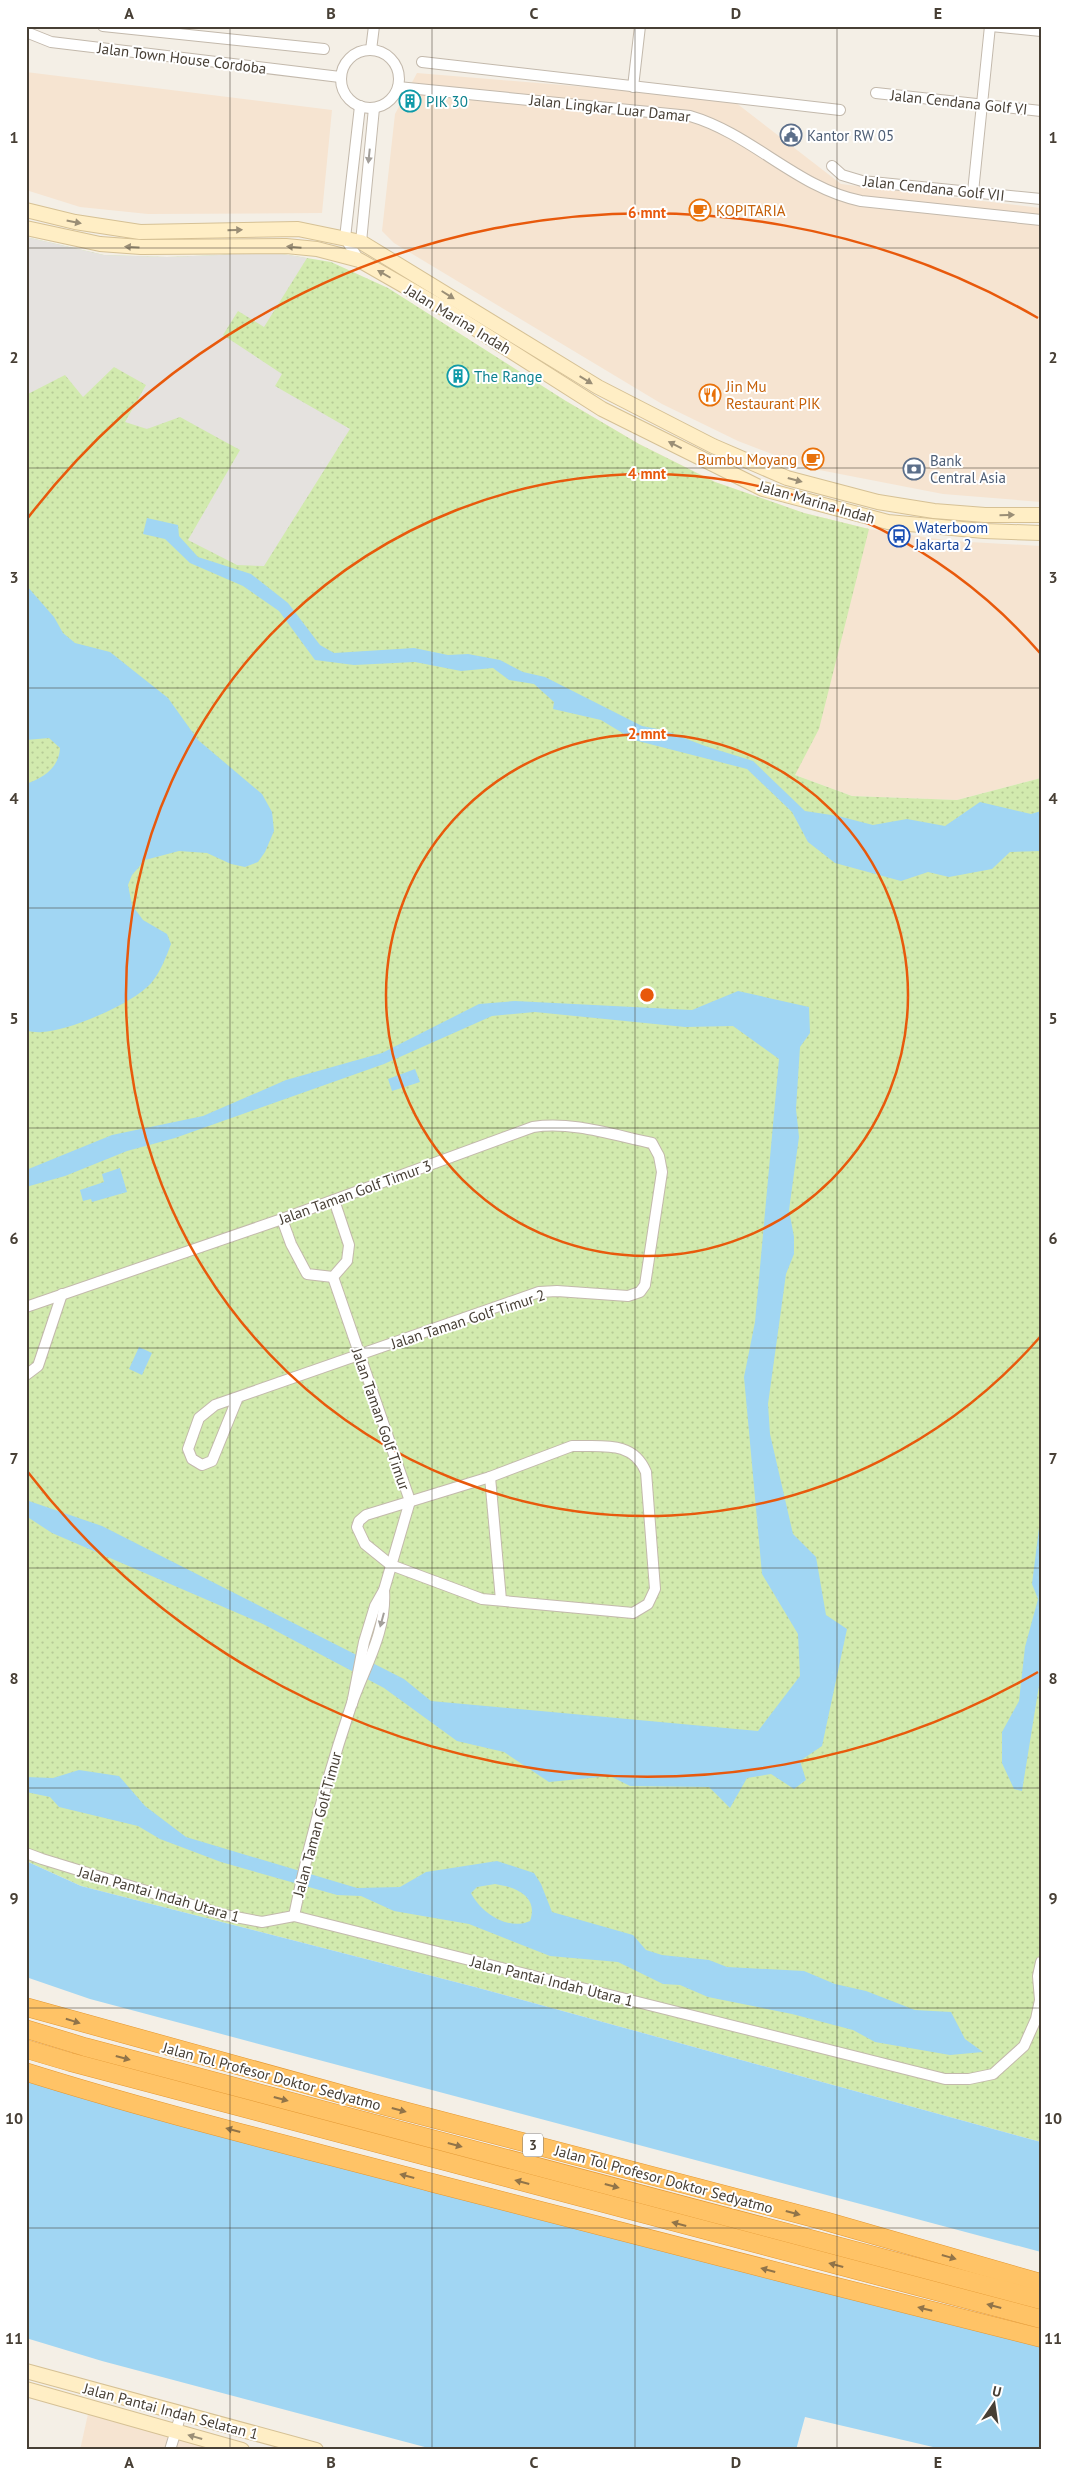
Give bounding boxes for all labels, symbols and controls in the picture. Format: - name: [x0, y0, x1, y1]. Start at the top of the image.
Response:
- text: A: [124, 3, 134, 23]
- text: B: [326, 3, 336, 23]
- text: C: [530, 3, 539, 23]
- text: D: [731, 3, 741, 23]
- text: E: [934, 3, 942, 23]
- street label: Jalan Town House Cordoba: [96, 38, 267, 78]
- street label: Jalan Cendana Golf VI: [889, 85, 1028, 119]
- building icon: PIK 30: [398, 89, 422, 113]
- street label: Jalan Lingkar Luar Damar: [528, 90, 691, 126]
- place label: PIK 30: [426, 92, 468, 111]
- public building icon: Kantor RW 05: [779, 123, 803, 147]
- place label: Kantor RW 05: [807, 126, 894, 145]
- text: 1: [9, 127, 19, 147]
- text: 1: [1048, 127, 1058, 147]
- one-way arrow: [365, 149, 373, 165]
- street label: Jalan Cendana Golf VII: [861, 171, 1006, 205]
- cafe icon: KOPITARIA: [688, 198, 712, 222]
- place label: KOPITARIA: [716, 201, 786, 220]
- text: 6 mnt: [628, 203, 667, 222]
- one-way arrow: [66, 218, 82, 226]
- one-way arrow: [228, 226, 244, 234]
- one-way arrow: [123, 242, 139, 250]
- one-way arrow: [286, 243, 302, 251]
- one-way arrow: [377, 270, 391, 278]
- street label: Jalan Marina Indah: [401, 279, 514, 358]
- one-way arrow: [441, 290, 454, 299]
- text: 2: [9, 347, 19, 367]
- text: 2: [1048, 347, 1058, 367]
- building icon: The Range: [446, 364, 470, 388]
- place label: The Range: [474, 367, 542, 386]
- one-way arrow: [580, 375, 593, 384]
- place label: Jin Mu Restaurant PIK: [725, 377, 821, 413]
- restaurant icon: Jin Mu Restaurant PIK: [698, 383, 722, 407]
- one-way arrow: [668, 441, 682, 449]
- cafe icon: Bumbu Moyang: [801, 447, 825, 471]
- place label: Bumbu Moyang: [697, 450, 797, 469]
- place label: Bank Central Asia: [930, 451, 1006, 487]
- bank icon: Bank Central Asia: [902, 457, 926, 481]
- text: 4 mnt: [628, 464, 667, 483]
- street label: Jalan Marina Indah: [756, 476, 877, 528]
- one-way arrow: [788, 476, 803, 484]
- one-way arrow: [999, 511, 1015, 519]
- place label: Waterboom Jakarta 2: [914, 518, 988, 554]
- bus stop icon: Waterboom Jakarta 2: [887, 524, 911, 548]
- text: 3: [9, 567, 19, 587]
- text: 3: [1048, 567, 1058, 587]
- text: 2 mnt: [628, 724, 667, 743]
- text: 4: [9, 788, 19, 808]
- text: 4: [1048, 788, 1058, 808]
- centre of rings: [638, 986, 656, 1004]
- text: 5: [9, 1008, 19, 1028]
- text: 5: [1048, 1008, 1058, 1028]
- street label: Jalan Taman Golf Timur 3: [275, 1156, 434, 1229]
- text: 6: [9, 1228, 19, 1248]
- text: 6: [1048, 1228, 1058, 1248]
- street label: Jalan Taman Golf Timur 2: [387, 1285, 548, 1353]
- street label: Jalan Taman Golf Timur: [347, 1345, 414, 1493]
- text: 7: [9, 1448, 19, 1468]
- text: 7: [1048, 1448, 1058, 1468]
- one-way arrow: [378, 1612, 386, 1627]
- text: 8: [9, 1668, 19, 1688]
- text: 8: [1048, 1668, 1058, 1688]
- street label: Jalan Taman Golf Timur: [288, 1750, 345, 1899]
- street label: Jalan Pantai Indah Utara 1: [75, 1862, 242, 1926]
- text: 9: [9, 1888, 19, 1908]
- text: 9: [1048, 1888, 1058, 1908]
- street label: Jalan Pantai Indah Utara 1: [468, 1951, 635, 2010]
- one-way arrow: [66, 2017, 81, 2025]
- street label: Jalan Tol Profesor Doktor Sedyatmo: [160, 2037, 383, 2114]
- one-way arrow: [116, 2054, 131, 2062]
- one-way arrow: [273, 2095, 288, 2103]
- one-way arrow: [391, 2106, 406, 2114]
- text: 10: [5, 2108, 23, 2128]
- text: 10: [1044, 2108, 1062, 2128]
- one-way arrow: [226, 2126, 241, 2134]
- road number: 3: [523, 2134, 543, 2156]
- street label: Jalan Tol Profesor Doktor Sedyatmo: [552, 2140, 775, 2217]
- one-way arrow: [447, 2141, 462, 2149]
- one-way arrow: [400, 2172, 415, 2180]
- one-way arrow: [515, 2178, 530, 2186]
- one-way arrow: [604, 2183, 619, 2191]
- one-way arrow: [785, 2209, 800, 2217]
- one-way arrow: [672, 2219, 687, 2227]
- one-way arrow: [942, 2253, 957, 2261]
- one-way arrow: [829, 2261, 844, 2269]
- one-way arrow: [760, 2266, 775, 2274]
- one-way arrow: [986, 2302, 1001, 2310]
- one-way arrow: [918, 2305, 933, 2313]
- text: 11: [5, 2328, 23, 2348]
- text: 11: [1044, 2328, 1062, 2348]
- street label: Jalan Pantai Indah Selatan 1: [80, 2378, 261, 2444]
- north arrow: [970, 2378, 1020, 2428]
- text: U: [991, 2382, 1003, 2401]
- one-way arrow: [187, 2432, 202, 2440]
- text: A: [124, 2452, 134, 2472]
- text: B: [326, 2452, 336, 2472]
- text: C: [530, 2452, 539, 2472]
- text: D: [731, 2452, 741, 2472]
- text: E: [934, 2452, 942, 2472]

